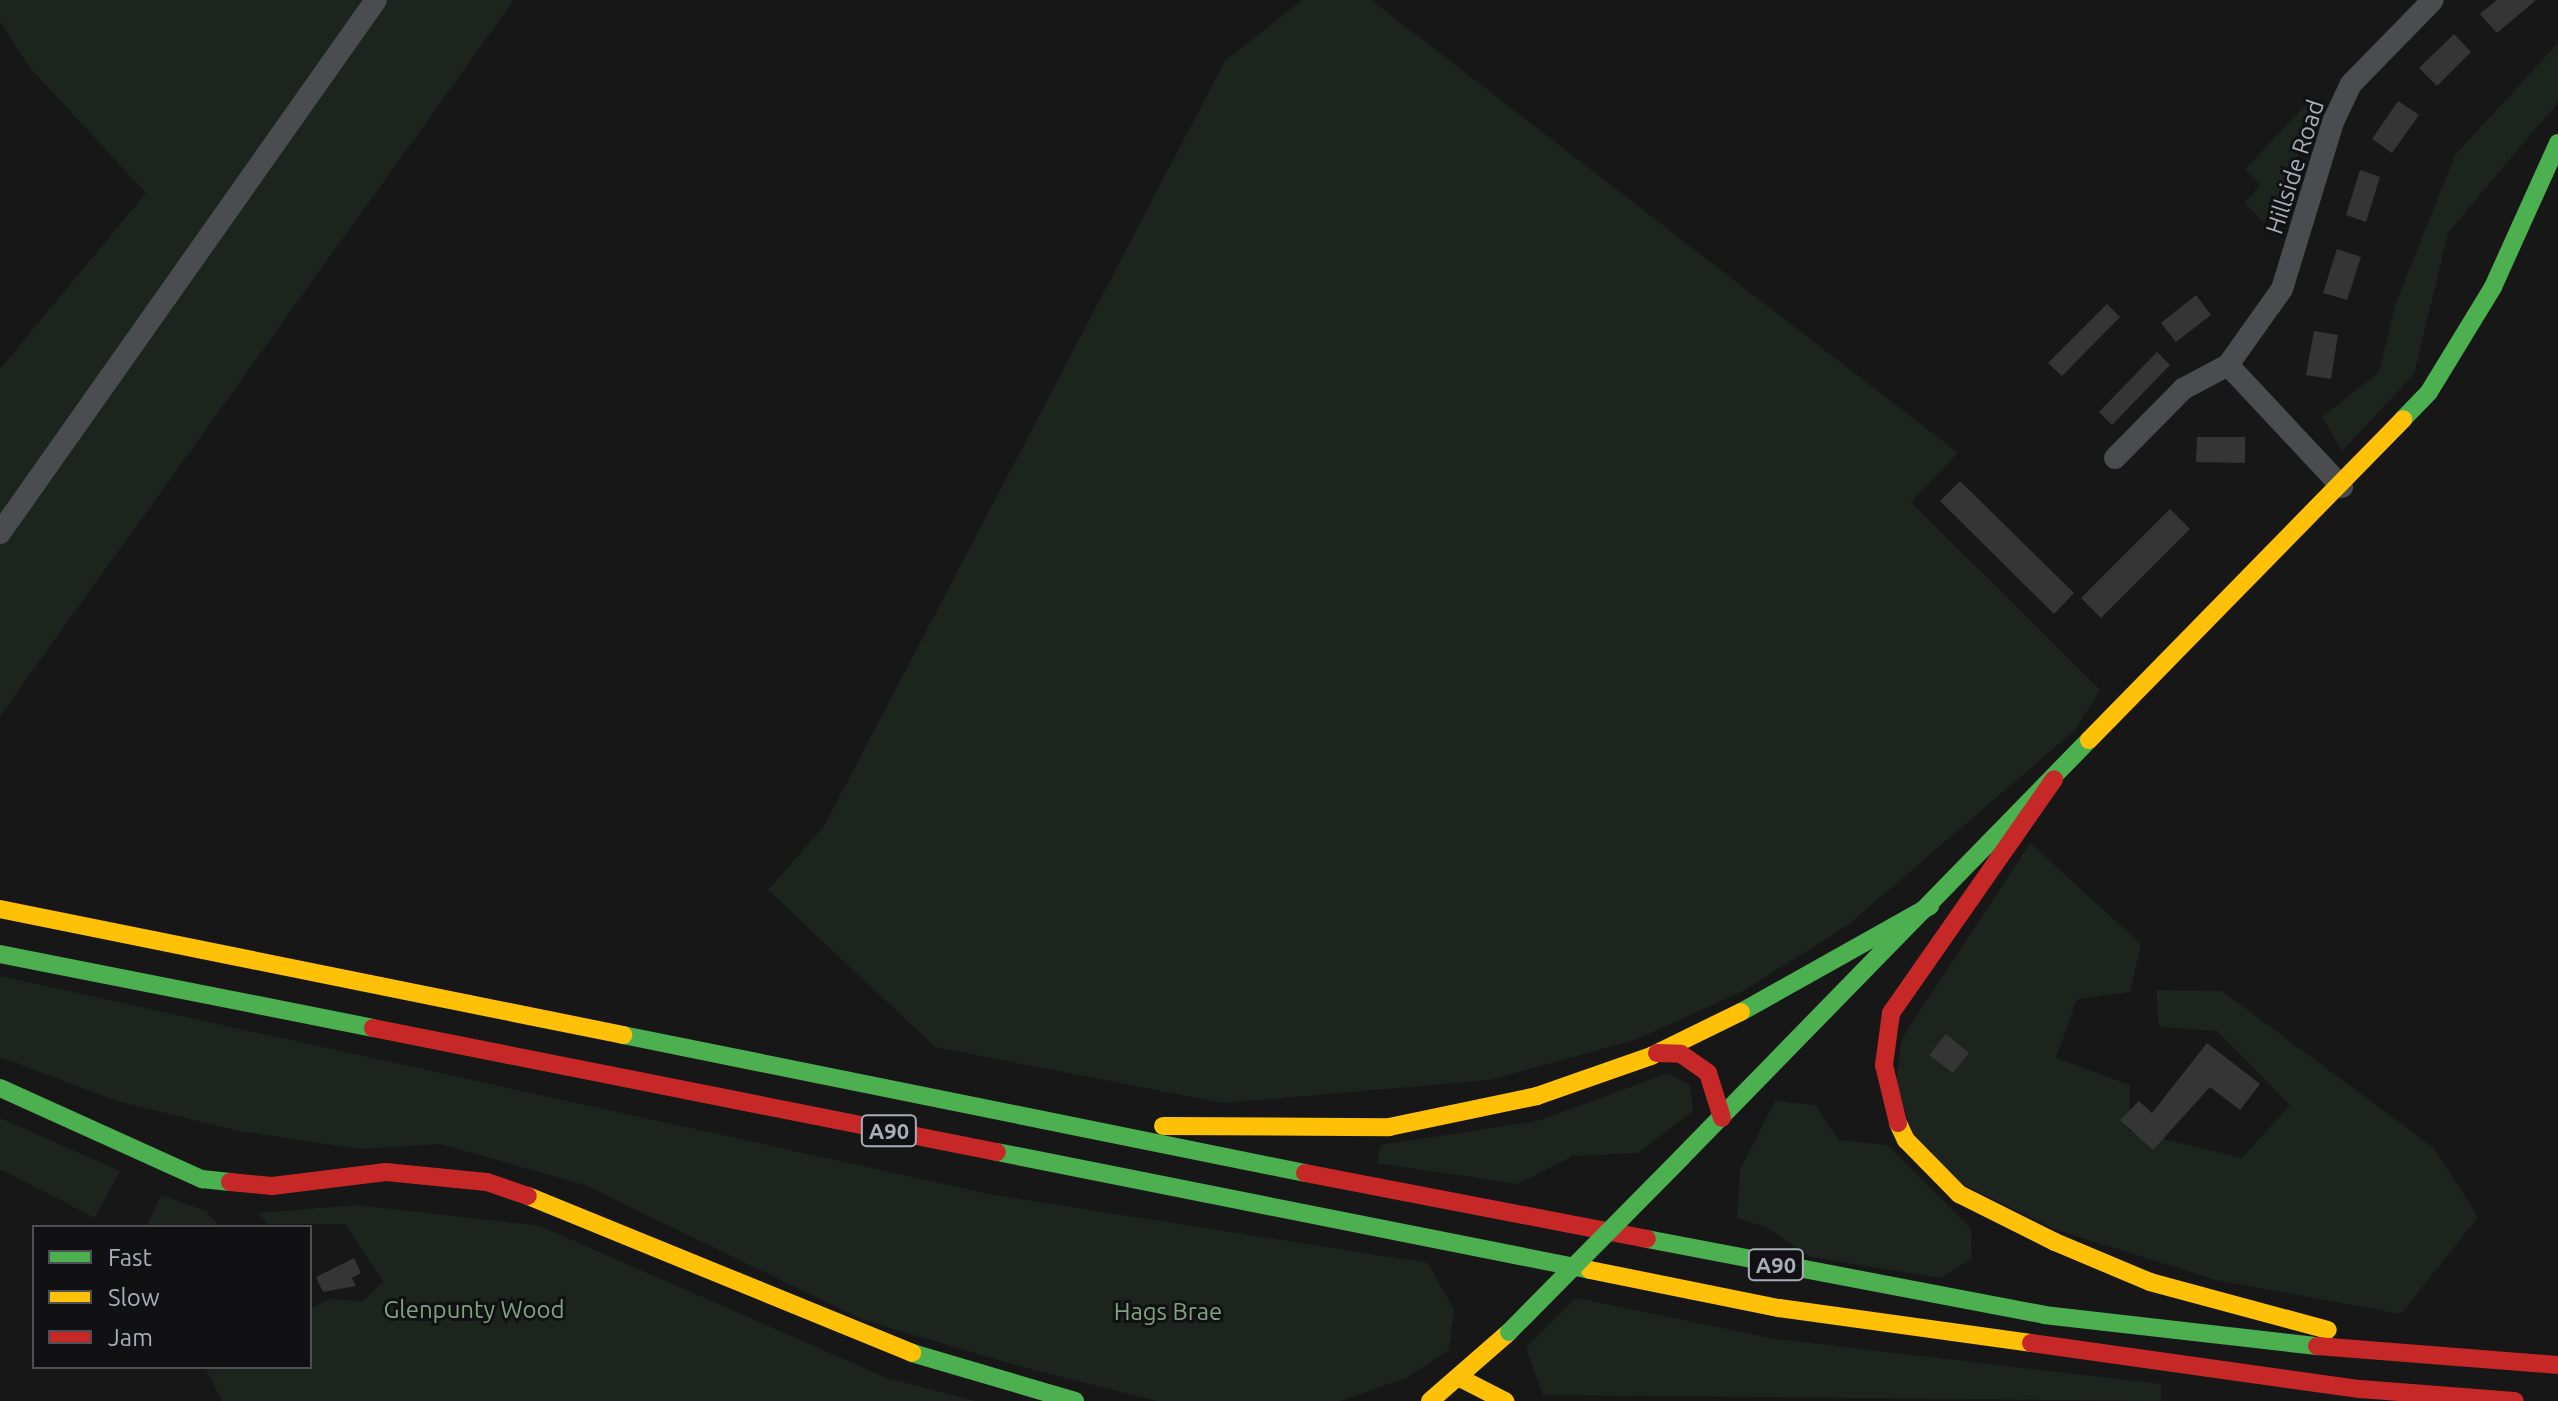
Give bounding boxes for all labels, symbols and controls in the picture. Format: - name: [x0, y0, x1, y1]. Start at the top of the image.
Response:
- street label: Hillside Road: [2260, 96, 2330, 238]
- road number: A90: [859, 1113, 919, 1149]
- legend: [32, 1225, 312, 1369]
- text: Fast: [108, 1244, 152, 1271]
- road number: A90: [1746, 1247, 1806, 1283]
- text: Slow: [108, 1284, 160, 1311]
- park label: Glenpunty Wood: [383, 1296, 565, 1324]
- park label: Hags Brae: [1114, 1298, 1222, 1326]
- text: Jam: [108, 1324, 153, 1351]

